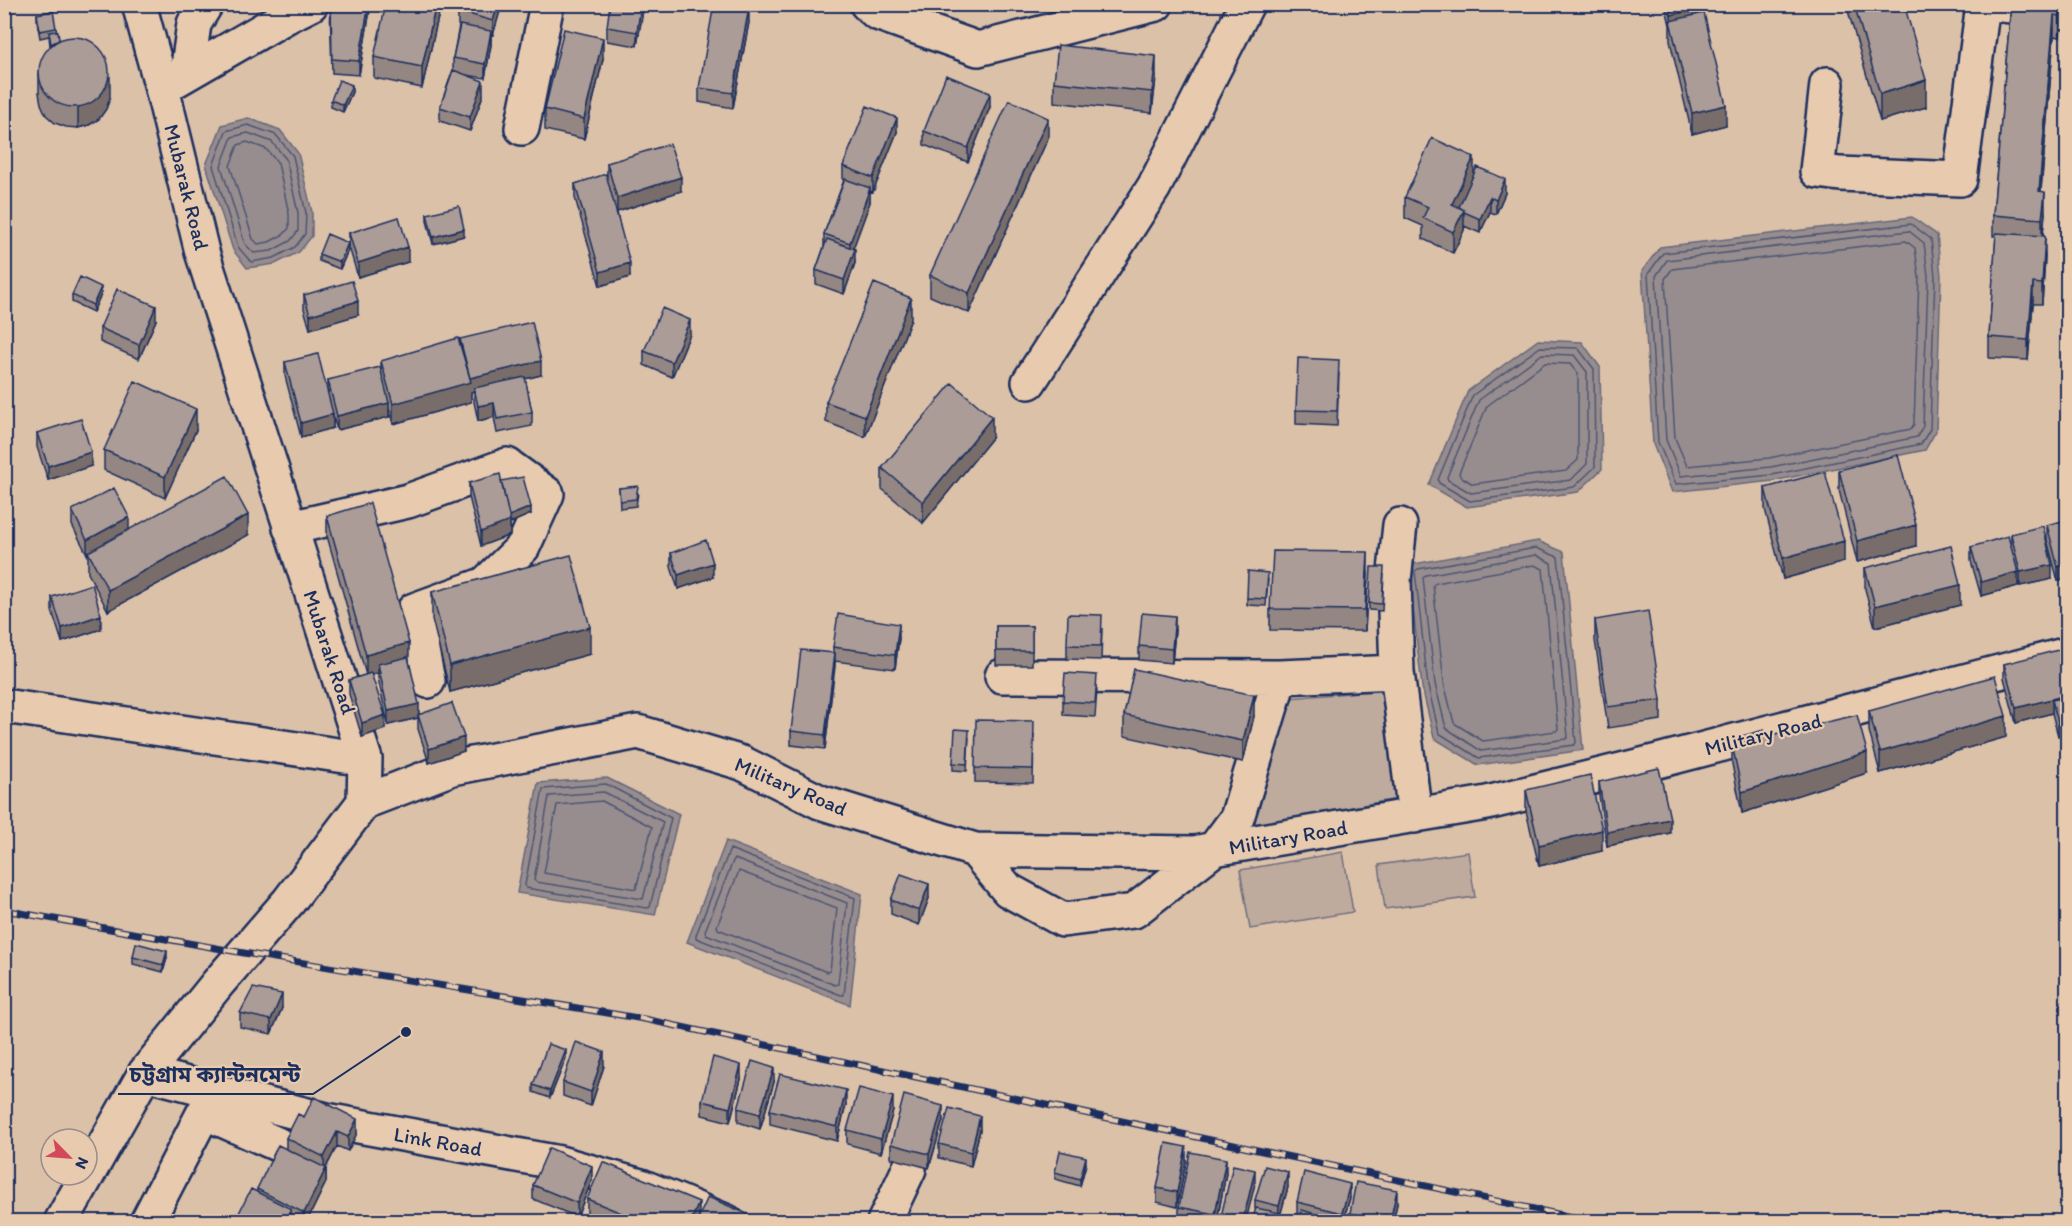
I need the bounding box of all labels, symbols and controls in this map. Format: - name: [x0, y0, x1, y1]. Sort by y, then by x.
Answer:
- street label: Mubarak Road: [159, 121, 215, 253]
- street label: Mubarak Road: [298, 587, 362, 718]
- street label: Military Road: [1702, 707, 1824, 761]
- street label: Military Road: [731, 751, 851, 821]
- street label: Military Road: [1227, 814, 1349, 860]
- callout: চট্টগ্রাম ক্যান্টনমেন্ট: [118, 1054, 313, 1094]
- text: চট্টগ্রাম ক্যান্টনমেন্ট: [129, 1061, 301, 1088]
- street label: Link Road: [392, 1121, 485, 1161]
- north arrow: [39, 1127, 99, 1187]
- text: N: [71, 1154, 93, 1172]

